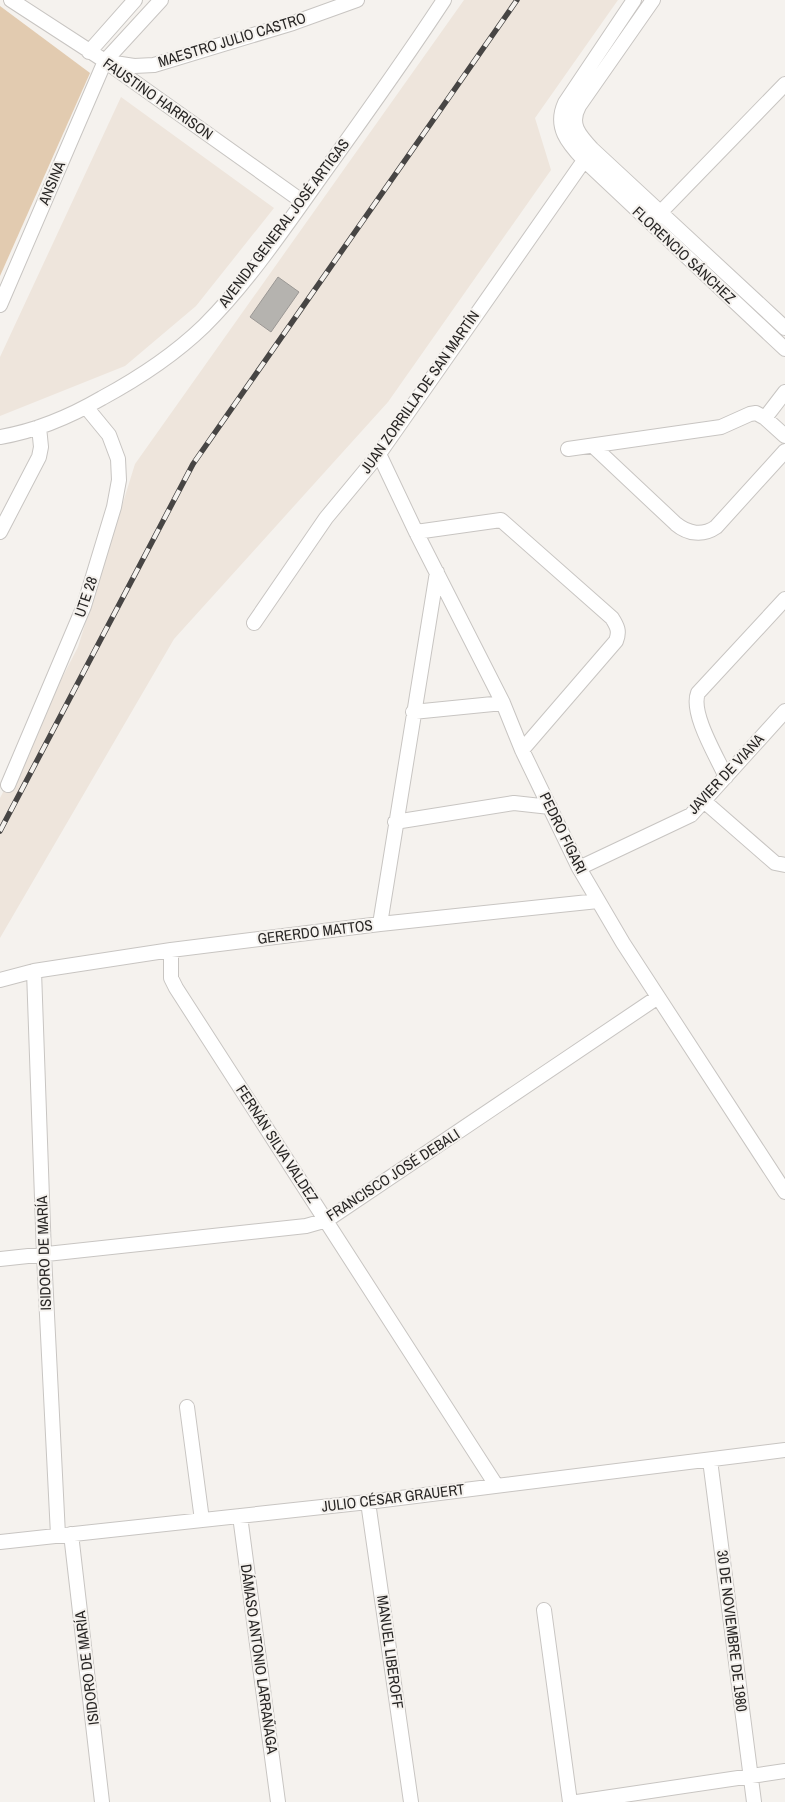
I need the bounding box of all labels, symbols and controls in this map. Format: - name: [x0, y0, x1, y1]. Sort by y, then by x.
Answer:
- street label: MAESTRO JULIO CASTRO: [155, 7, 308, 72]
- street label: FAUSTINO HARRISON: [99, 53, 217, 144]
- street label: AVENIDA GENERAL JOSÉ ARTIGAS: [213, 134, 354, 312]
- street label: ANSINA: [33, 157, 70, 209]
- street label: FLORENCIO SÁNCHEZ: [628, 201, 741, 308]
- street label: JUAN ZORRILLA DE SAN MARTÍN: [355, 306, 484, 477]
- street label: UTE 28: [69, 574, 102, 620]
- street label: JAVIER DE VIANA: [683, 728, 769, 818]
- street label: PEDRO FIGARI: [535, 789, 592, 877]
- street label: GERERDO MATTOS: [256, 914, 374, 949]
- street label: FERNÁN SILVA VALDEZ: [231, 1081, 324, 1207]
- street label: FRANCISCO JOSÉ DEBALI: [322, 1124, 464, 1226]
- street label: ISIDORO DE MARÍA: [31, 1194, 56, 1311]
- street label: JULIO CÉSAR GRAUERT: [320, 1478, 466, 1517]
- street label: 30 DE NOVIEMBRE DE 1980: [712, 1549, 753, 1713]
- street label: DÁMASO ANTONIO LARRAÑAGA: [236, 1563, 283, 1756]
- street label: MANUEL LIBEROFF: [372, 1594, 409, 1710]
- street label: ISIDORO DE MARÍA: [69, 1609, 104, 1726]

